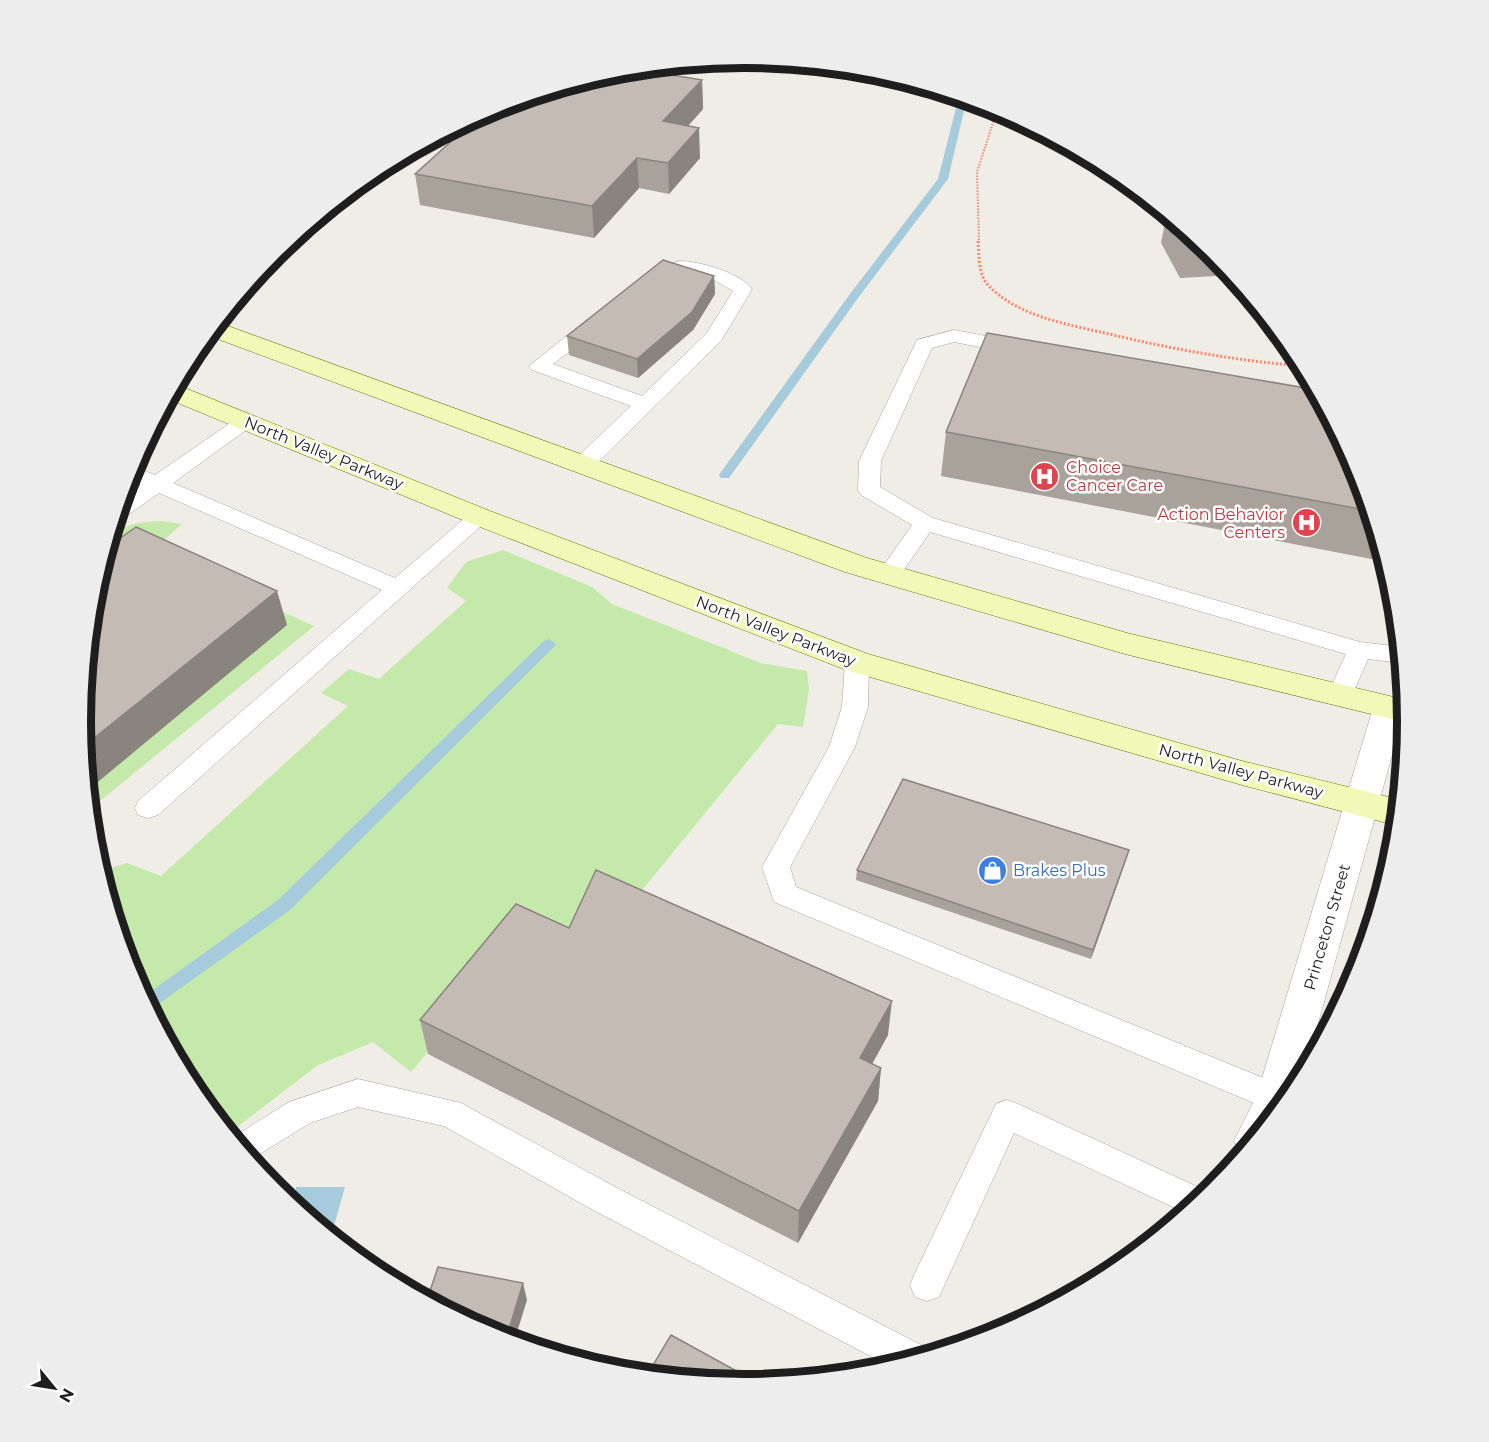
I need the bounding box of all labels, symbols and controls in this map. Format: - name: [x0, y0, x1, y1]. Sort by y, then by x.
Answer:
- street label: North Valley Parkway: [242, 412, 406, 494]
- place label: Choice Cancer Care: [1066, 458, 1163, 495]
- hospital icon: Choice Cancer Care: [1029, 460, 1061, 492]
- place label: Action Behavior Centers: [1157, 505, 1285, 542]
- hospital icon: Action Behavior Centers: [1290, 507, 1322, 539]
- street label: North Valley Parkway: [693, 592, 859, 670]
- street label: North Valley Parkway: [1157, 740, 1326, 802]
- shop icon: Brakes Plus: [976, 854, 1008, 886]
- place label: Brakes Plus: [1013, 861, 1106, 880]
- street label: Princeton Street: [1300, 861, 1354, 992]
- north arrow: [24, 1358, 84, 1418]
- text: N: [55, 1385, 78, 1406]

